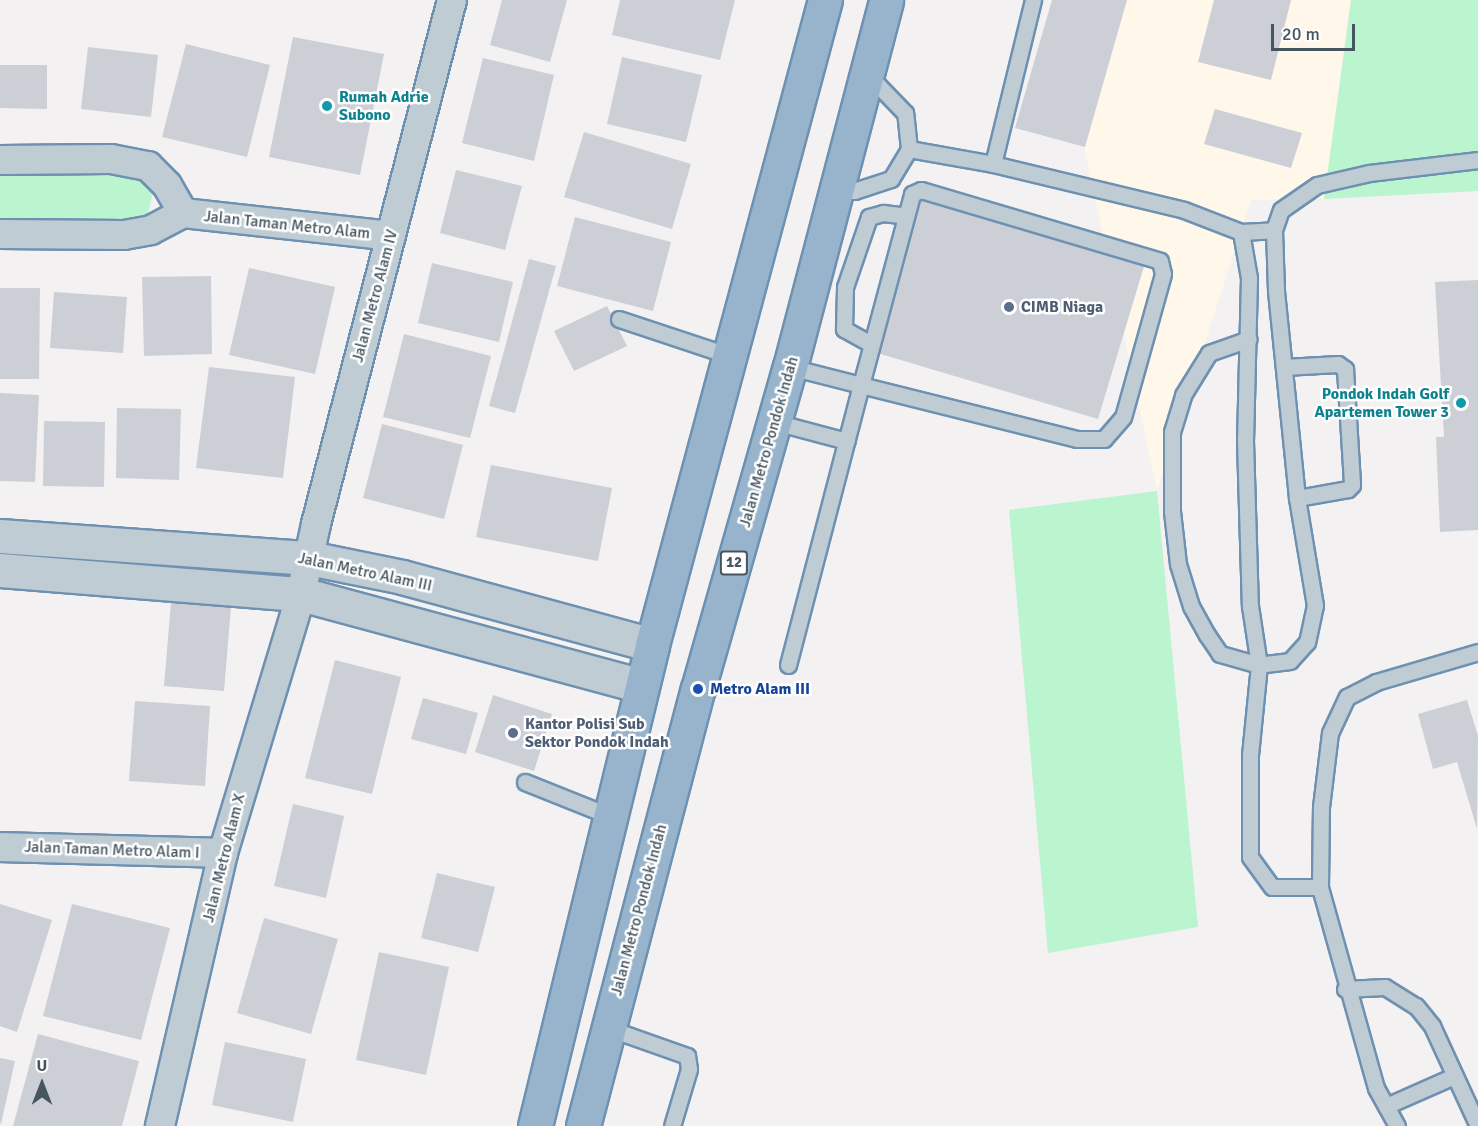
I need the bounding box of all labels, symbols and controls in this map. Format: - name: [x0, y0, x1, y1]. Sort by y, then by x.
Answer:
- scale bar: [1274, 12, 1358, 50]
- text: 20 m: [1282, 23, 1320, 45]
- place label: Rumah Adrie Subono: [339, 87, 429, 125]
- marker: Rumah Adrie Subono: [320, 99, 334, 113]
- street label: Jalan Taman Metro Alam: [203, 207, 371, 243]
- street label: Jalan Metro Alam IV: [348, 228, 402, 364]
- place label: CIMB Niaga: [1021, 297, 1103, 317]
- marker: CIMB Niaga: [1002, 300, 1016, 314]
- street label: Jalan Metro Pondok Indah: [735, 354, 803, 530]
- place label: Pondok Indah Golf Apartemen Tower 3: [1315, 384, 1449, 422]
- marker: Pondok Indah Golf Apartemen Tower 3: [1454, 396, 1468, 410]
- street label: Jalan Metro Alam III: [296, 548, 434, 596]
- road number: 12: [719, 551, 749, 575]
- place label: Metro Alam III: [710, 679, 810, 699]
- marker: Metro Alam III: [691, 682, 705, 696]
- place label: Kantor Polisi Sub Sektor Pondok Indah: [525, 714, 669, 752]
- marker: Kantor Polisi Sub Sektor Pondok Indah: [506, 726, 520, 740]
- street label: Jalan Metro Alam X: [199, 792, 249, 924]
- street label: Jalan Metro Pondok Indah: [607, 822, 671, 998]
- street label: Jalan Taman Metro Alam I: [24, 837, 200, 863]
- north arrow: [12, 1054, 72, 1114]
- text: U: [37, 1056, 47, 1076]

